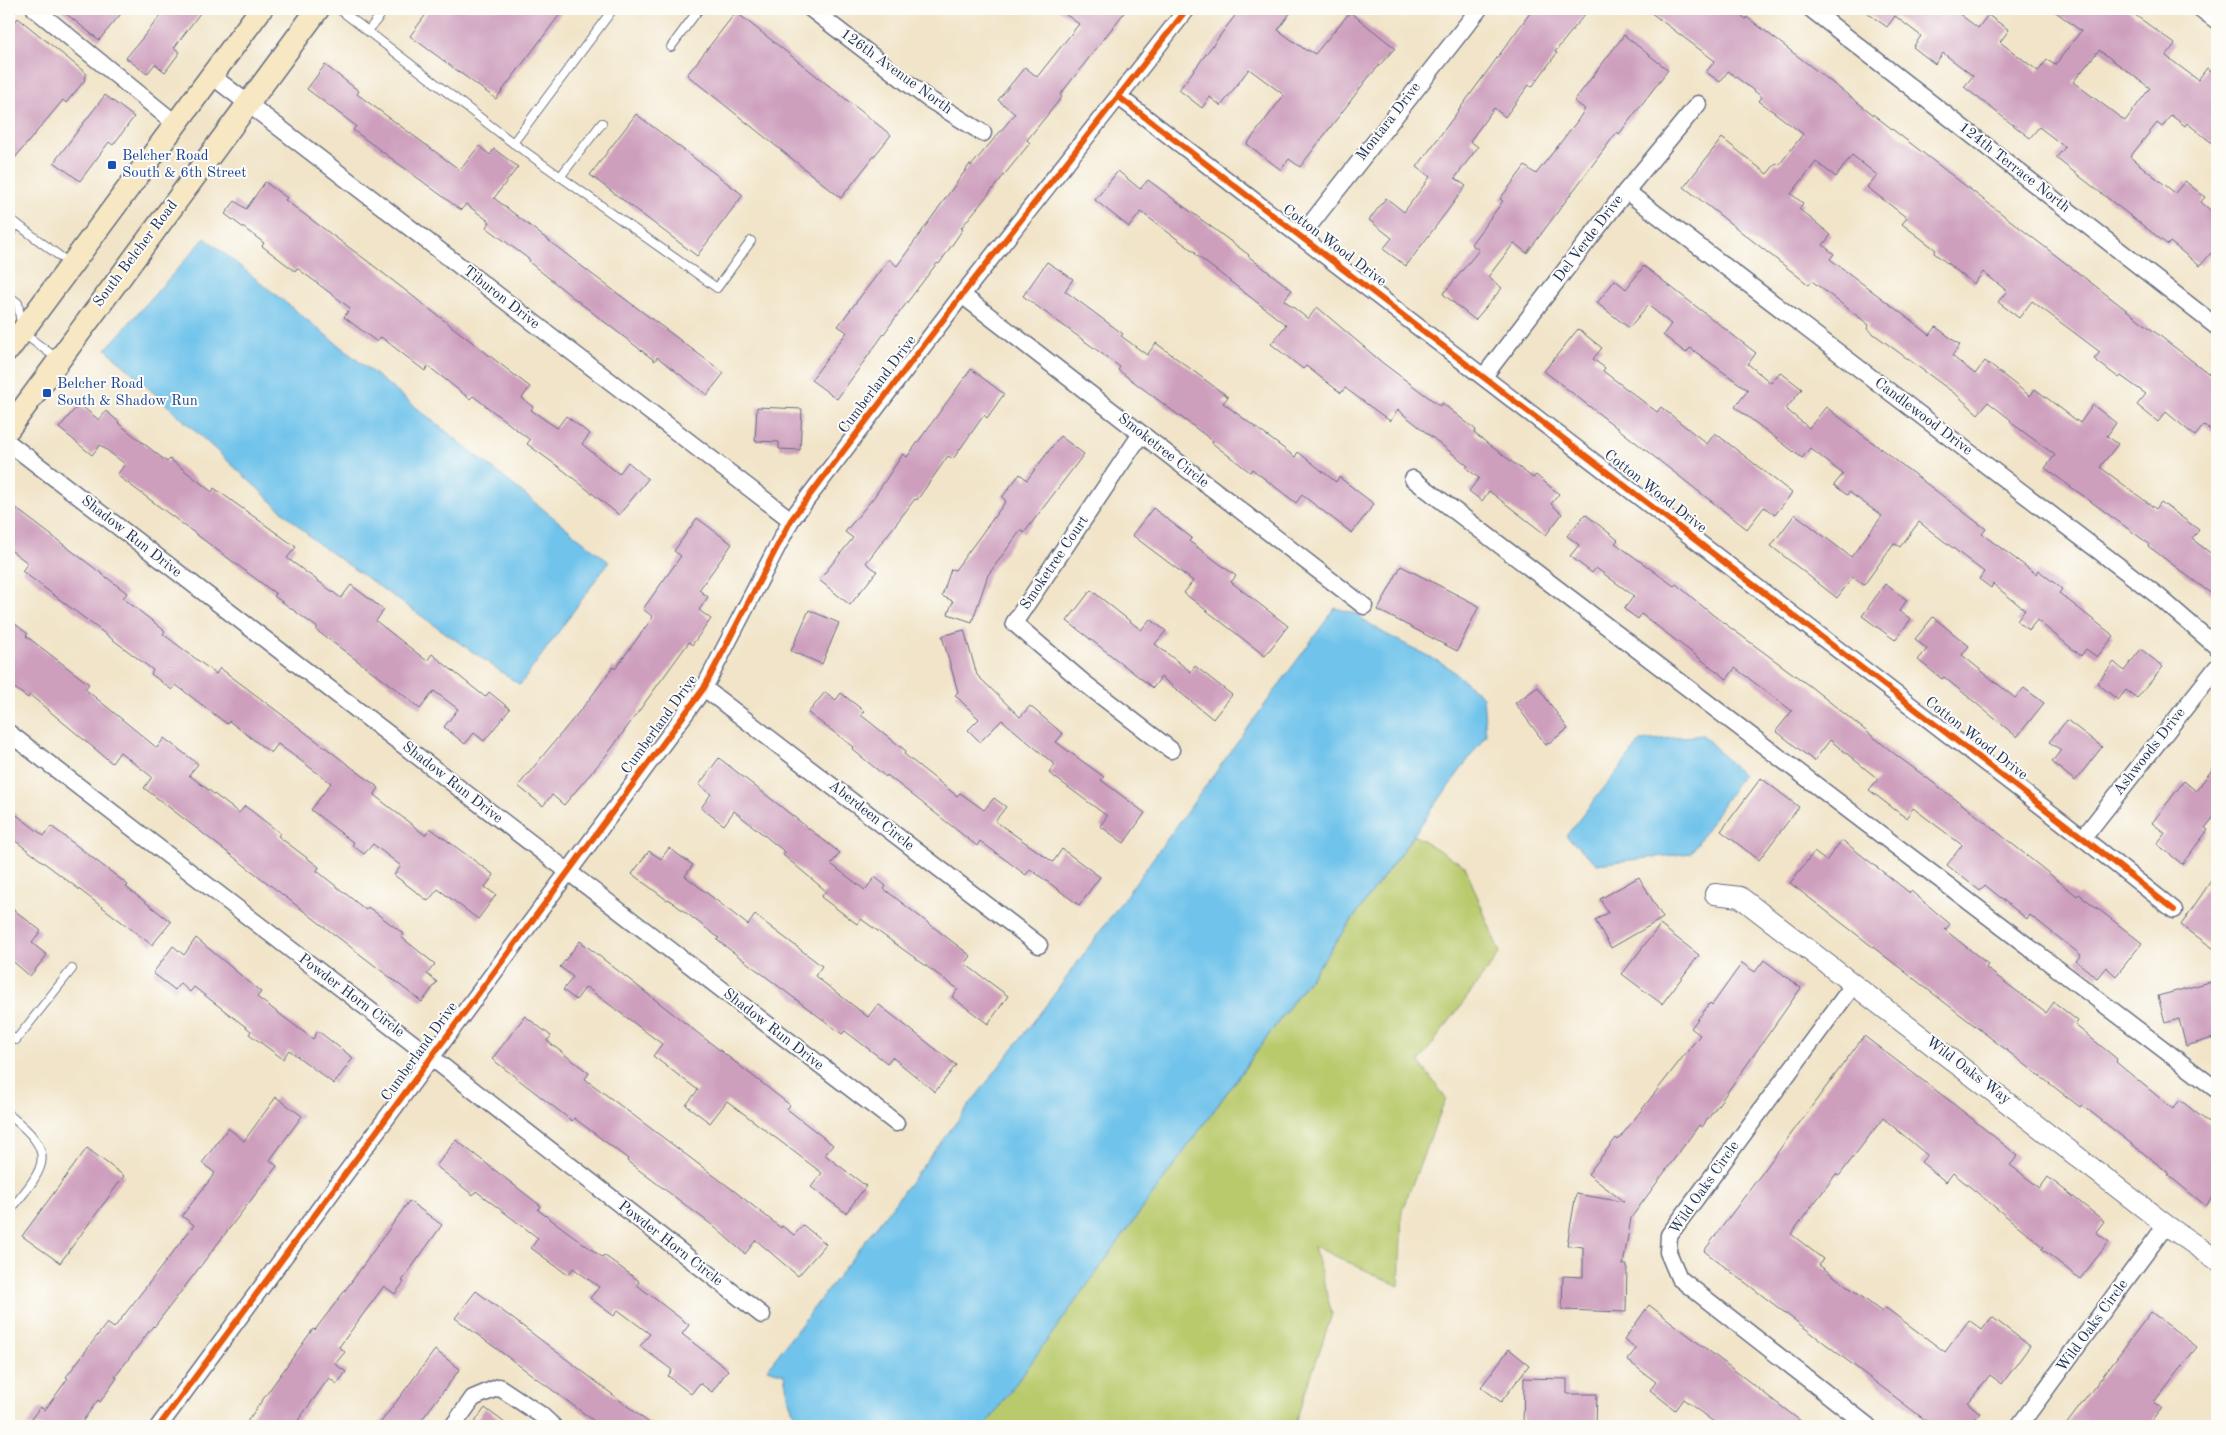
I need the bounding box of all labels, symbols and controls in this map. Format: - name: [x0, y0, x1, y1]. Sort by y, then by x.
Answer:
- street label: 126th Avenue North: [837, 27, 955, 117]
- street label: Montara Drive: [1354, 80, 1424, 164]
- street label: 124th Terrace North: [1956, 120, 2072, 216]
- place label: Belcher Road South & 6th Street: [122, 149, 246, 181]
- marker: Belcher Road South & 6th Street: [106, 159, 118, 171]
- street label: Del Verde Drive: [1551, 192, 1627, 285]
- street label: South Belcher Road: [91, 198, 181, 310]
- street label: Cotton Wood Drive: [1279, 202, 1389, 290]
- street label: Tiburon Drive: [460, 264, 542, 332]
- street label: Cumberland Drive: [836, 333, 920, 437]
- street label: Candlewood Drive: [1871, 375, 1975, 459]
- place label: Belcher Road South & Shadow Run: [57, 377, 198, 409]
- marker: Belcher Road South & Shadow Run: [41, 387, 53, 399]
- street label: Smoketree Circle: [1115, 411, 1211, 491]
- street label: Cotton Wood Drive: [1601, 448, 1709, 537]
- street label: Shadow Run Drive: [78, 493, 184, 581]
- street label: Smoketree Court: [1018, 513, 1092, 613]
- street label: Cumberland Drive: [619, 673, 701, 777]
- street label: Cotton Wood Drive: [1922, 695, 2030, 784]
- street label: Ashwoods Drive: [2111, 705, 2189, 799]
- street label: Shadow Run Drive: [399, 739, 505, 827]
- street label: Aberdeen Circle: [825, 778, 917, 854]
- street label: Powder Horn Circle: [295, 951, 407, 1041]
- street label: Shadow Run Drive: [720, 986, 826, 1074]
- street label: Cumberland Drive: [379, 1000, 461, 1104]
- street label: Wild Oaks Way: [1923, 1034, 2013, 1108]
- street label: Wild Oaks Circle: [1667, 1139, 1743, 1237]
- street label: Powder Horn Circle: [615, 1199, 725, 1289]
- street label: Wild Oaks Circle: [2055, 1277, 2131, 1375]

